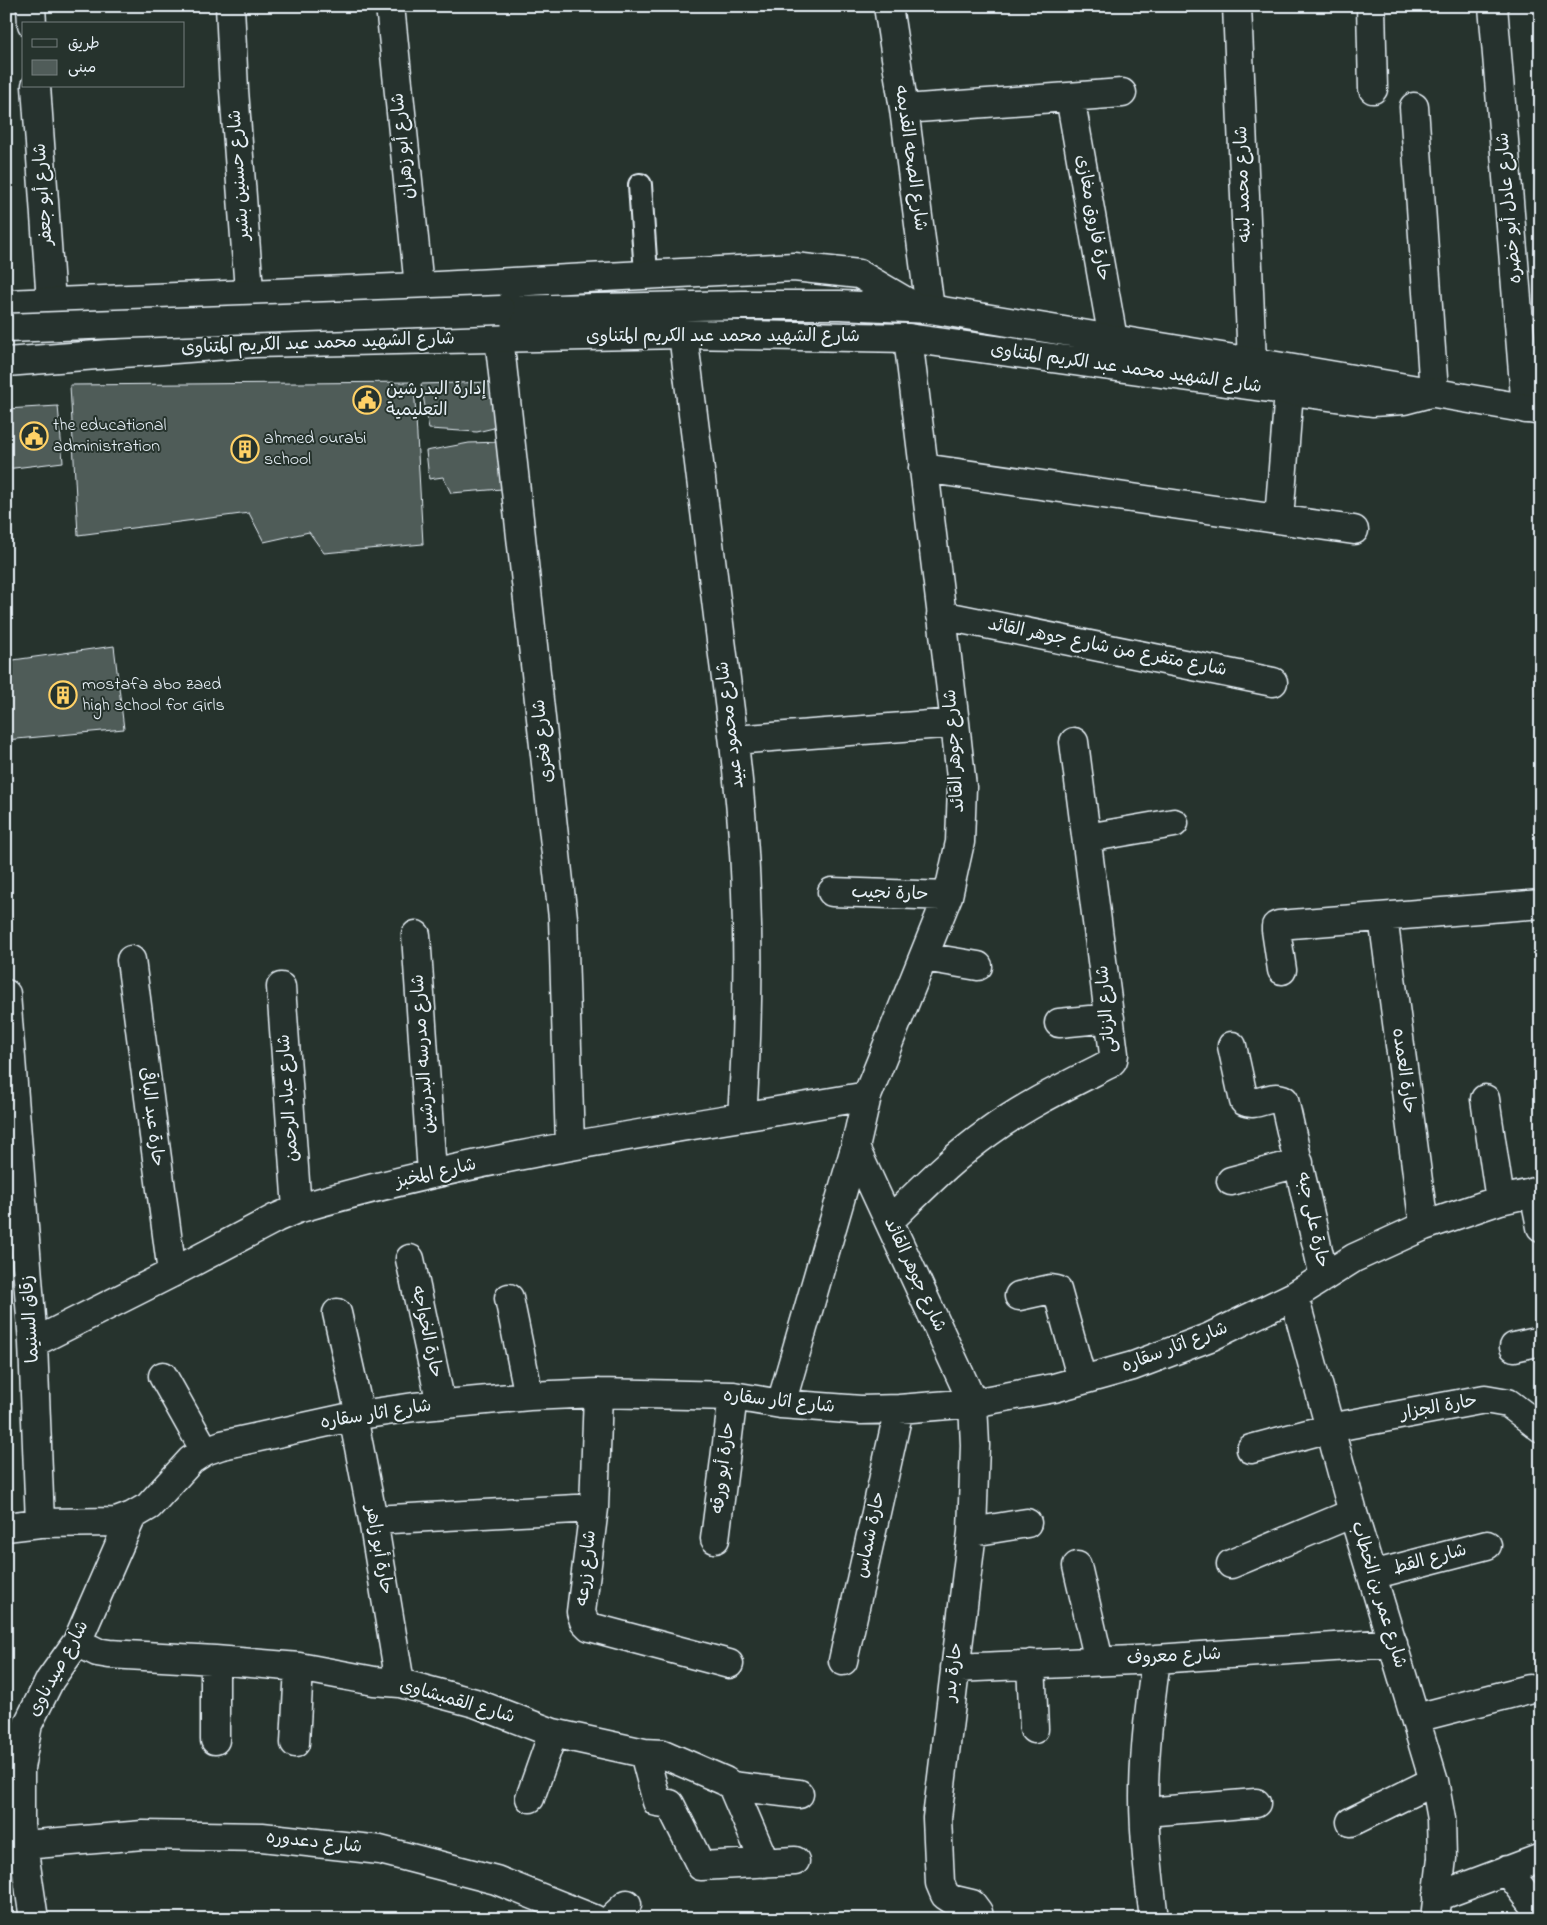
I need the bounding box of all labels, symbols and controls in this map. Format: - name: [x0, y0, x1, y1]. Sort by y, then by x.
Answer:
- legend: [22, 22, 185, 88]
- text: طريق: [68, 33, 100, 55]
- text: مبنى: [68, 57, 96, 79]
- street label: شارع الصحه القديمه: [887, 83, 933, 233]
- street label: شارع أبو زهران: [385, 92, 423, 200]
- street label: شارع حسنين بشير: [222, 109, 258, 243]
- street label: شارع محمد لبنه: [1229, 125, 1259, 243]
- street label: شارع عادل أبو خضره: [1490, 131, 1530, 285]
- street label: شارع أبو جعفر: [27, 142, 61, 248]
- street label: حارة فاروق مغازى: [1068, 153, 1116, 283]
- street label: شارع الشهيد محمد عبد الكريم المتناوى: [586, 324, 860, 350]
- street label: شارع الشهيد محمد عبد الكريم المتناوى: [181, 326, 455, 362]
- street label: شارع الشهيد محمد عبد الكريم المتناوى: [989, 337, 1263, 401]
- place label: إدارة البدرشين التعليمية: [386, 377, 486, 424]
- public building icon: إدارة البدرشين التعليمية: [352, 385, 382, 415]
- place label: the educational administration: [53, 413, 167, 460]
- public building icon: the educational administration: [19, 421, 49, 451]
- place label: ahmed ourabi school: [264, 426, 367, 473]
- building icon: ahmed ourabi school: [230, 434, 260, 464]
- street label: شارع متفرع من شارع جوهر القائد: [985, 612, 1229, 684]
- street label: شارع محمود عبيد: [710, 660, 752, 790]
- place label: mostafa abo zaed high school for Girls: [82, 672, 225, 720]
- building icon: mostafa abo zaed high school for Girls: [48, 680, 78, 710]
- street label: شارع جوهر القائد: [938, 688, 972, 814]
- street label: شارع فخرى: [527, 698, 561, 784]
- street label: حارة نجيب: [851, 880, 929, 908]
- street label: شارع الزناتى: [1090, 964, 1124, 1054]
- street label: شارع مدرسه البدرشين: [405, 973, 443, 1135]
- street label: حارة العمده: [1384, 1026, 1422, 1116]
- street label: شارع عباد الرحمن: [272, 1033, 306, 1163]
- street label: حارة عبد الباقى: [132, 1066, 171, 1168]
- street label: شارع المخبز: [391, 1152, 479, 1196]
- street label: حارة على جبه: [1289, 1170, 1335, 1270]
- street label: شارع جوهر القائد: [876, 1213, 952, 1337]
- street label: زقاق السنيما: [15, 1274, 47, 1364]
- street label: حارة الخواجه: [404, 1283, 448, 1381]
- street label: شارع اثار سقاره: [1118, 1316, 1232, 1380]
- street label: شارع اثار سقاره: [722, 1383, 836, 1421]
- street label: حارة الجزار: [1397, 1388, 1480, 1428]
- street label: شارع اثار سقاره: [319, 1393, 433, 1437]
- street label: حارة أبو ورقه: [706, 1421, 742, 1515]
- street label: حارة شماس: [849, 1489, 893, 1581]
- street label: حارة أبو زاهر: [357, 1501, 399, 1597]
- street label: شارع عمر بن الخطاب: [1343, 1518, 1413, 1672]
- street label: شارع زرعه: [570, 1529, 604, 1607]
- street label: شارع القط: [1390, 1538, 1470, 1582]
- street label: شارع صيدناوى: [22, 1616, 96, 1722]
- street label: حارة بدر: [937, 1641, 970, 1705]
- street label: شارع معروف: [1126, 1642, 1222, 1672]
- street label: شارع القمبشاوى: [396, 1673, 518, 1731]
- street label: شارع دعدوره: [265, 1825, 363, 1861]

